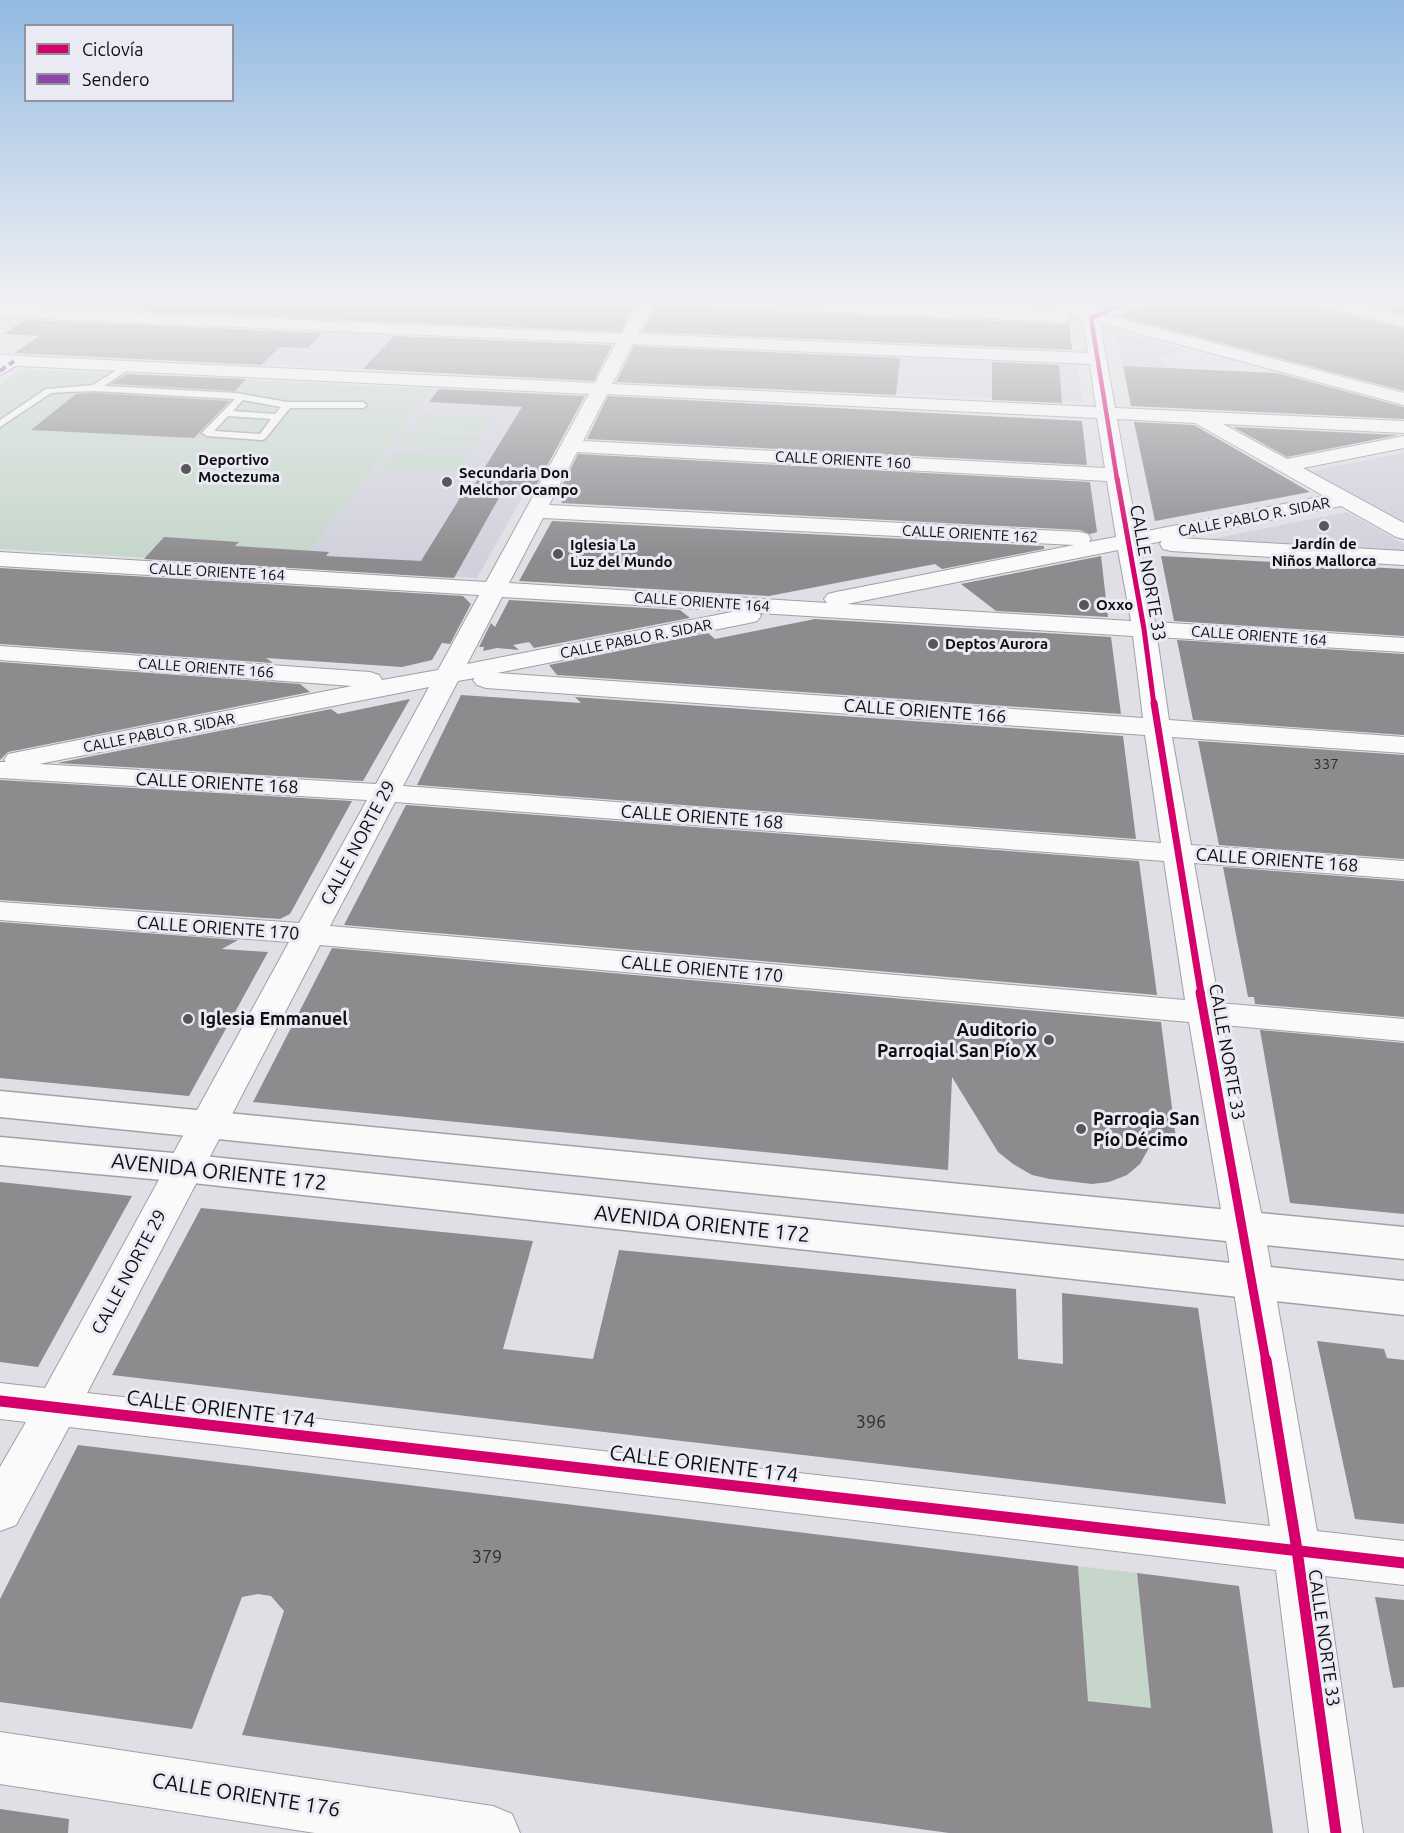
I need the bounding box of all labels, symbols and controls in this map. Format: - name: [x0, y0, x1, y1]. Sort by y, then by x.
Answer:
- legend: [24, 24, 234, 102]
- text: Ciclovía: [82, 39, 143, 59]
- text: Sendero: [82, 69, 149, 89]
- street label: CALLE ORIENTE 160: [775, 447, 911, 473]
- place label: Deportivo Moctezuma: [198, 451, 280, 486]
- marker: Deportivo Moctezuma: [179, 462, 193, 476]
- place label: Secundaria Don Melchor Ocampo: [459, 464, 578, 499]
- marker: Secundaria Don Melchor Ocampo: [440, 475, 454, 489]
- street label: CALLE PABLO R. SIDAR: [1177, 493, 1331, 541]
- street label: CALLE NORTE 33: [1125, 503, 1171, 643]
- marker: Jardín de Niños Mallorca: [1317, 519, 1331, 533]
- street label: CALLE ORIENTE 162: [902, 521, 1038, 547]
- place label: Jardín de Niños Mallorca: [1272, 535, 1376, 570]
- place label: Iglesia La Luz del Mundo: [570, 536, 673, 571]
- marker: Iglesia La Luz del Mundo: [551, 547, 565, 561]
- street label: CALLE ORIENTE 164: [149, 559, 285, 585]
- street label: CALLE ORIENTE 164: [634, 588, 770, 616]
- place label: Oxxo: [1096, 596, 1133, 614]
- marker: Oxxo: [1077, 598, 1091, 612]
- street label: CALLE PABLO R. SIDAR: [559, 615, 713, 663]
- street label: CALLE ORIENTE 164: [1191, 622, 1327, 650]
- place label: Deptos Aurora: [945, 635, 1048, 653]
- marker: Deptos Aurora: [926, 637, 940, 651]
- street label: CALLE ORIENTE 166: [138, 654, 274, 682]
- street label: CALLE ORIENTE 166: [843, 695, 1007, 727]
- street label: CALLE PABLO R. SIDAR: [82, 709, 236, 757]
- house number: 337: [1313, 755, 1339, 773]
- street label: CALLE ORIENTE 168: [135, 768, 299, 798]
- street label: CALLE NORTE 29: [316, 777, 400, 909]
- street label: CALLE ORIENTE 168: [620, 801, 784, 833]
- street label: CALLE ORIENTE 168: [1195, 844, 1359, 876]
- street label: CALLE ORIENTE 170: [136, 912, 300, 944]
- street label: CALLE ORIENTE 170: [620, 951, 784, 987]
- street label: CALLE NORTE 33: [1204, 982, 1250, 1122]
- place label: Iglesia Emmanuel: [200, 1008, 348, 1030]
- marker: Iglesia Emmanuel: [181, 1012, 195, 1026]
- place label: Auditorio Parroqial San Pío X: [877, 1019, 1037, 1062]
- marker: Auditorio Parroqial San Pío X: [1042, 1033, 1056, 1047]
- place label: Parroqia San Pío Décimo: [1093, 1108, 1200, 1150]
- marker: Parroqia San Pío Décimo: [1074, 1122, 1088, 1136]
- street label: AVENIDA ORIENTE 172: [110, 1148, 328, 1196]
- street label: AVENIDA ORIENTE 172: [593, 1200, 811, 1248]
- street label: CALLE NORTE 29: [87, 1206, 171, 1338]
- street label: CALLE ORIENTE 174: [125, 1385, 317, 1433]
- house number: 396: [856, 1411, 886, 1433]
- street label: CALLE ORIENTE 174: [608, 1440, 800, 1488]
- house number: 379: [472, 1546, 502, 1568]
- street label: CALLE NORTE 33: [1304, 1568, 1344, 1708]
- street label: CALLE ORIENTE 176: [150, 1768, 342, 1822]

